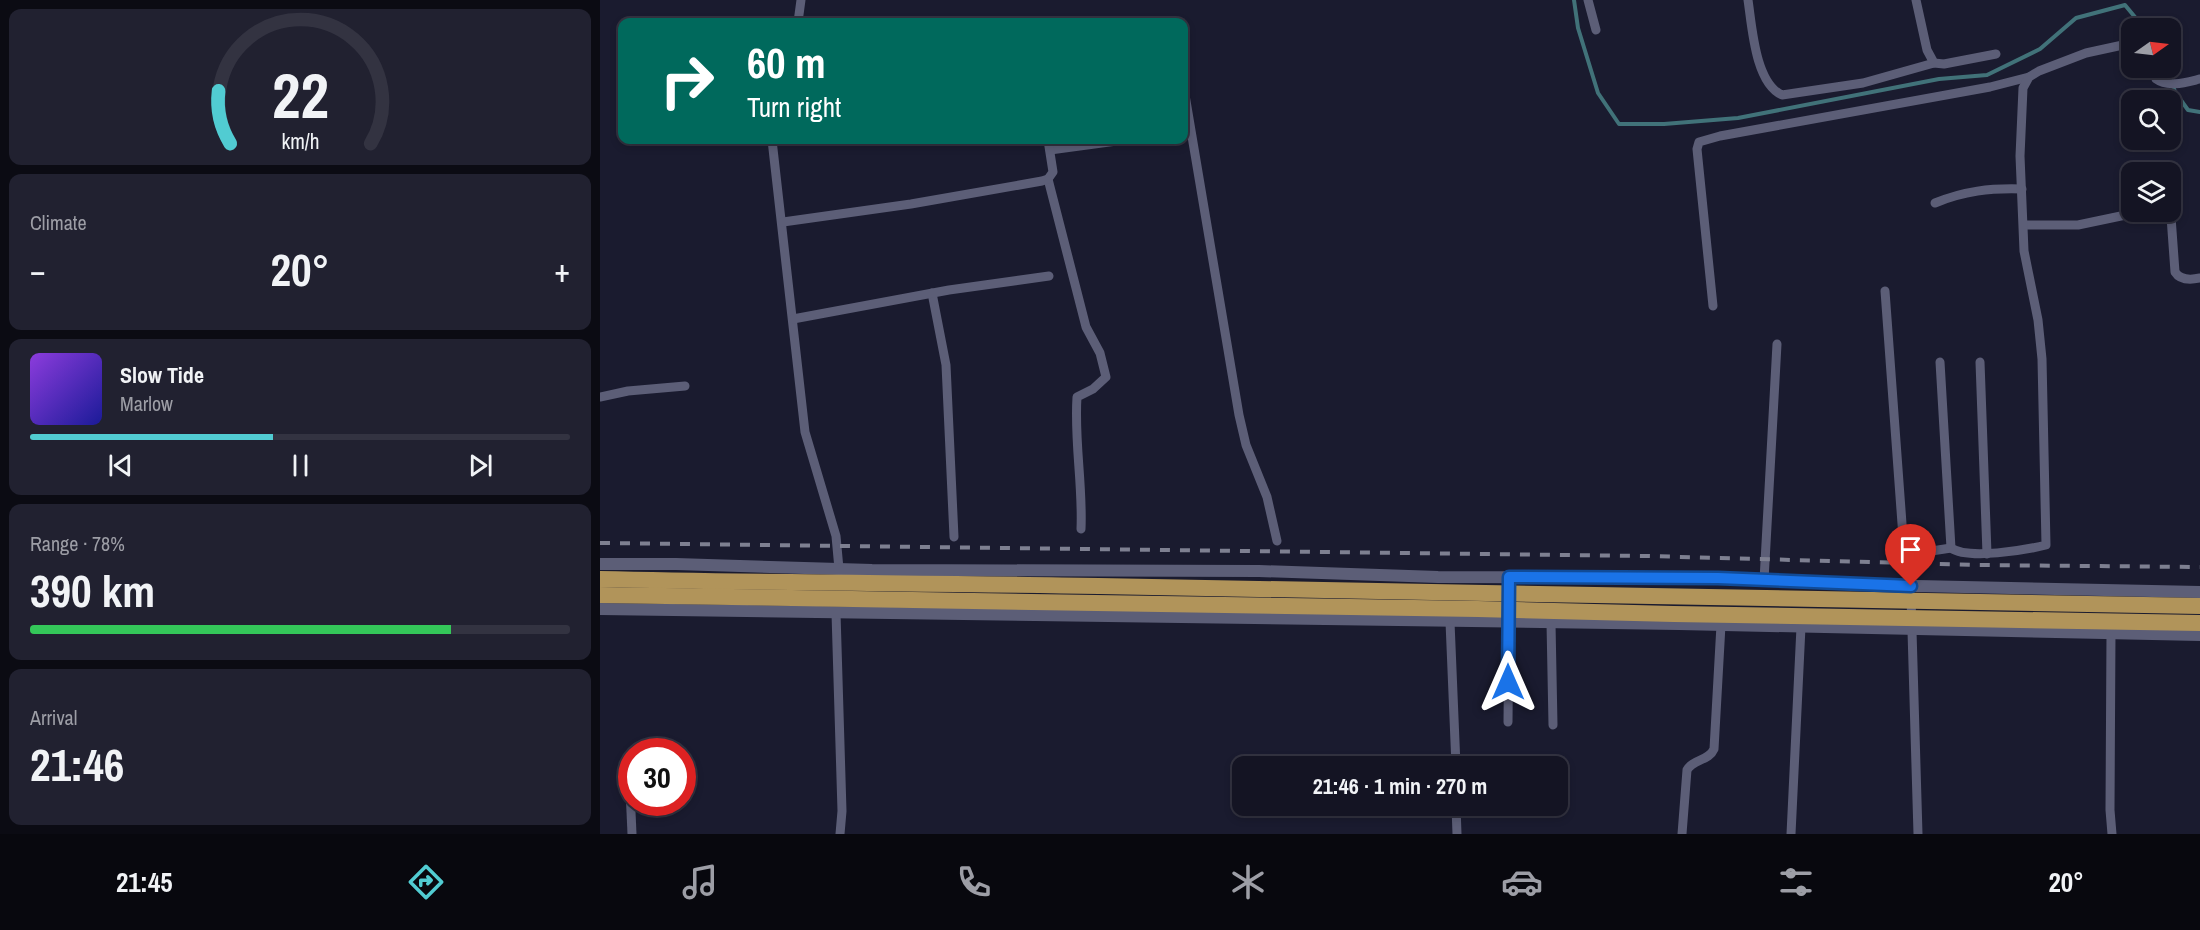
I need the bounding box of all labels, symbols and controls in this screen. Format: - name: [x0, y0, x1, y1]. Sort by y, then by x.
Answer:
- north arrow: [2121, 18, 2181, 78]
- map controls: [2121, 18, 2181, 222]
- text: 60 m: [747, 35, 826, 91]
- icon: right: [648, 42, 726, 120]
- text: 22: [272, 53, 328, 137]
- text: Turn right: [747, 89, 841, 125]
- button: search: [2121, 90, 2181, 150]
- text: km/h: [281, 127, 319, 156]
- button: layers: [2121, 162, 2181, 222]
- text: Climate: [30, 209, 87, 236]
- text: 20°: [270, 239, 330, 300]
- text: −: [30, 248, 46, 292]
- text: +: [554, 248, 570, 292]
- text: Slow Tide: [120, 360, 204, 390]
- text: Marlow: [120, 390, 173, 417]
- icon: previous: [104, 449, 137, 482]
- icon: pause: [284, 449, 317, 482]
- icon: next: [464, 449, 497, 482]
- pin: [1885, 524, 1936, 586]
- text: Range · 78%: [30, 530, 125, 557]
- icon: arrive: [1894, 533, 1927, 566]
- text: 390 km: [30, 560, 155, 621]
- position arrow: [1476, 650, 1540, 714]
- text: Arrival: [30, 704, 77, 731]
- text: 21:46: [30, 734, 124, 795]
- speed limit sign: 30: [618, 738, 696, 816]
- text: 21:46 · 1 min · 270 m: [1313, 771, 1487, 801]
- icon: directions: [405, 861, 447, 903]
- icon: music: [679, 861, 721, 903]
- icon: phone: [953, 861, 995, 903]
- icon: climate: [1227, 861, 1269, 903]
- icon: car: [1501, 861, 1543, 903]
- icon: filters: [1775, 861, 1817, 903]
- text: 21:45: [116, 864, 173, 900]
- text: 20°: [2049, 864, 2084, 900]

